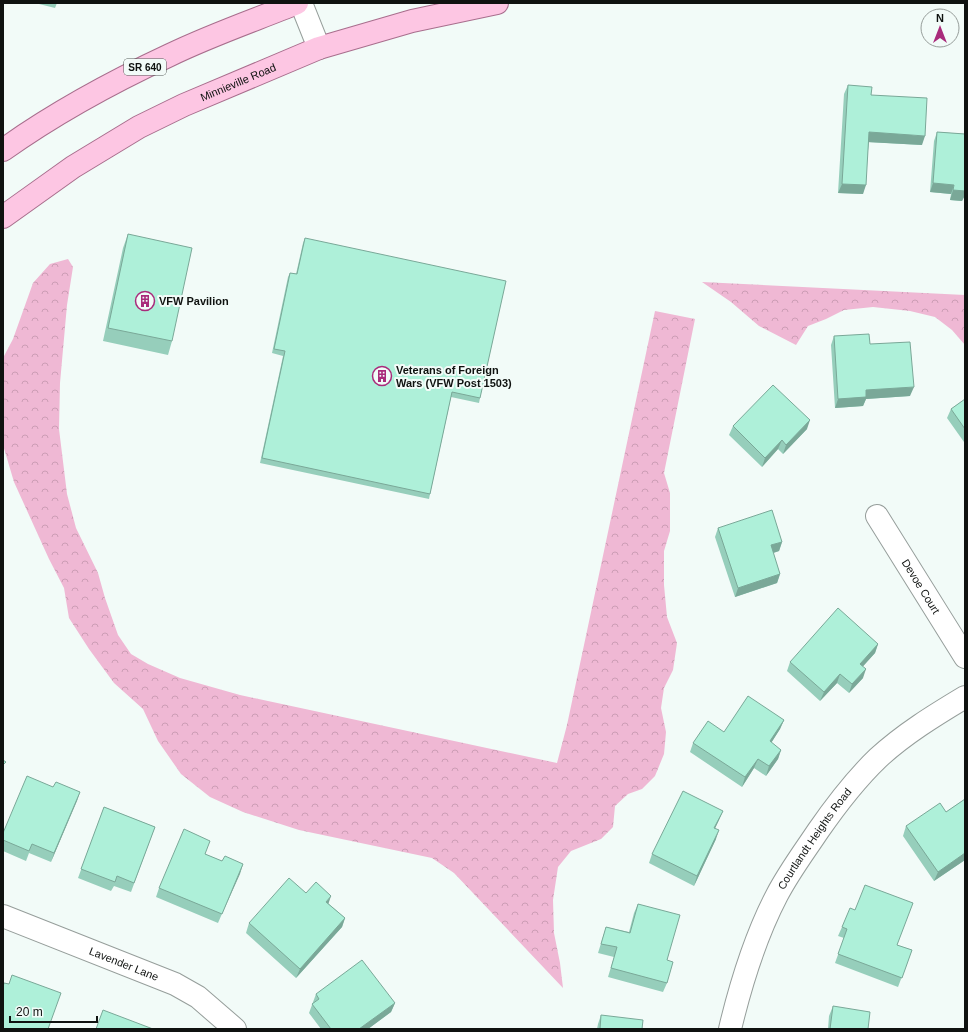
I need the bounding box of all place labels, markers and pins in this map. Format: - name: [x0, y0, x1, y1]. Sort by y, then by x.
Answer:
- building icon: VFW Pavilion: [134, 290, 156, 312]
- place label: VFW Pavilion: [159, 295, 229, 307]
- place label: Veterans of Foreign Wars (VFW Post 1503): [396, 364, 512, 389]
- building icon: Veterans of Foreign Wars (VFW Post 1503): [371, 365, 393, 387]

